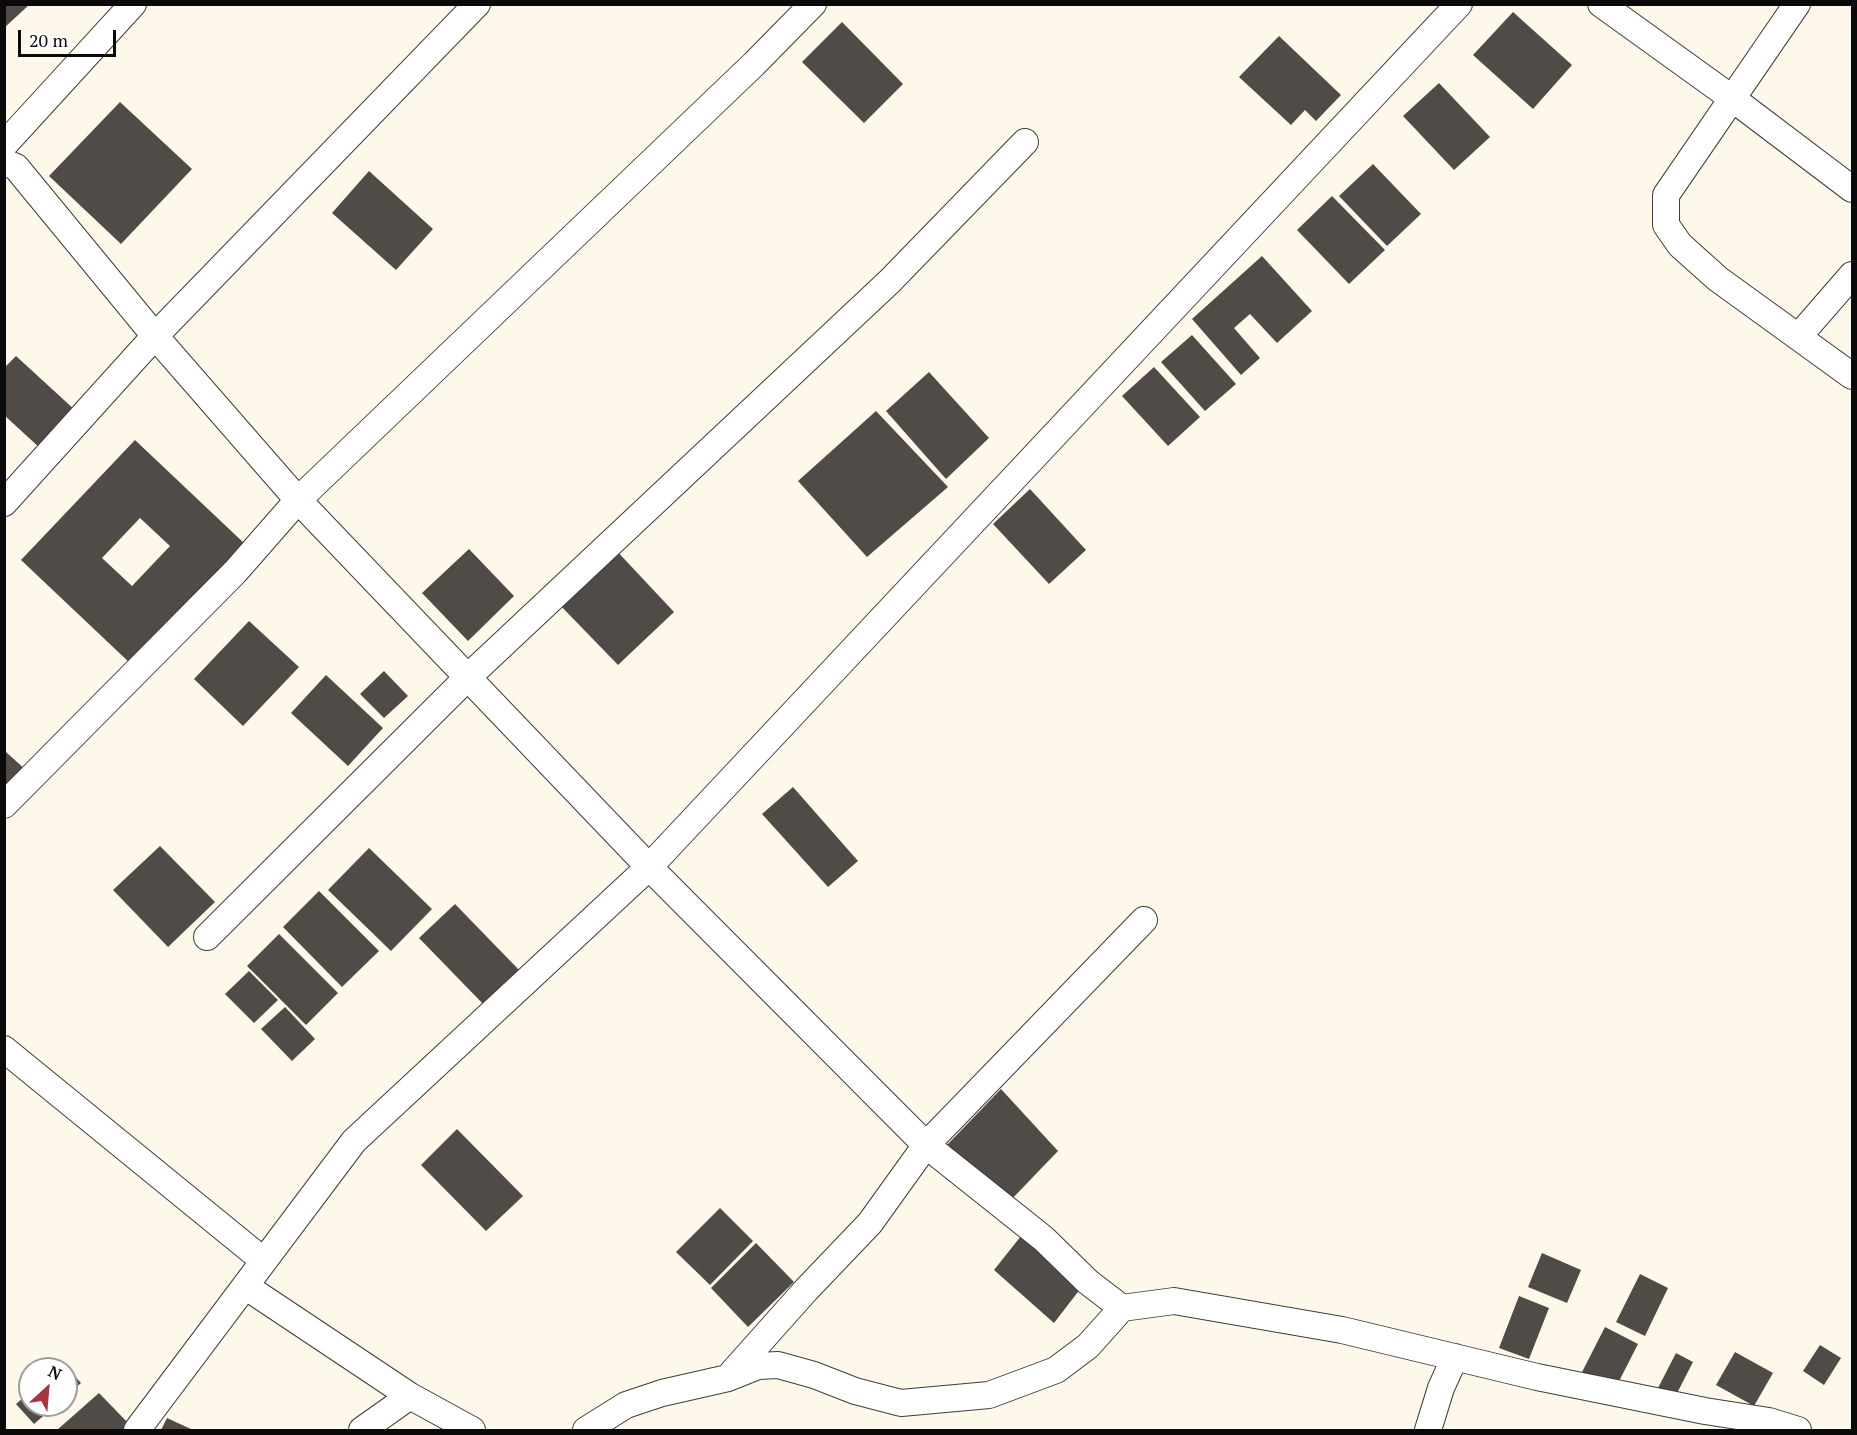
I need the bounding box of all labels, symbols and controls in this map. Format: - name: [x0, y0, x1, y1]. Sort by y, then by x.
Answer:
- scale bar: [21, 18, 118, 56]
- text: 20 m: [29, 28, 68, 52]
- north arrow: [18, 1357, 78, 1417]
- text: N: [45, 1360, 65, 1385]

